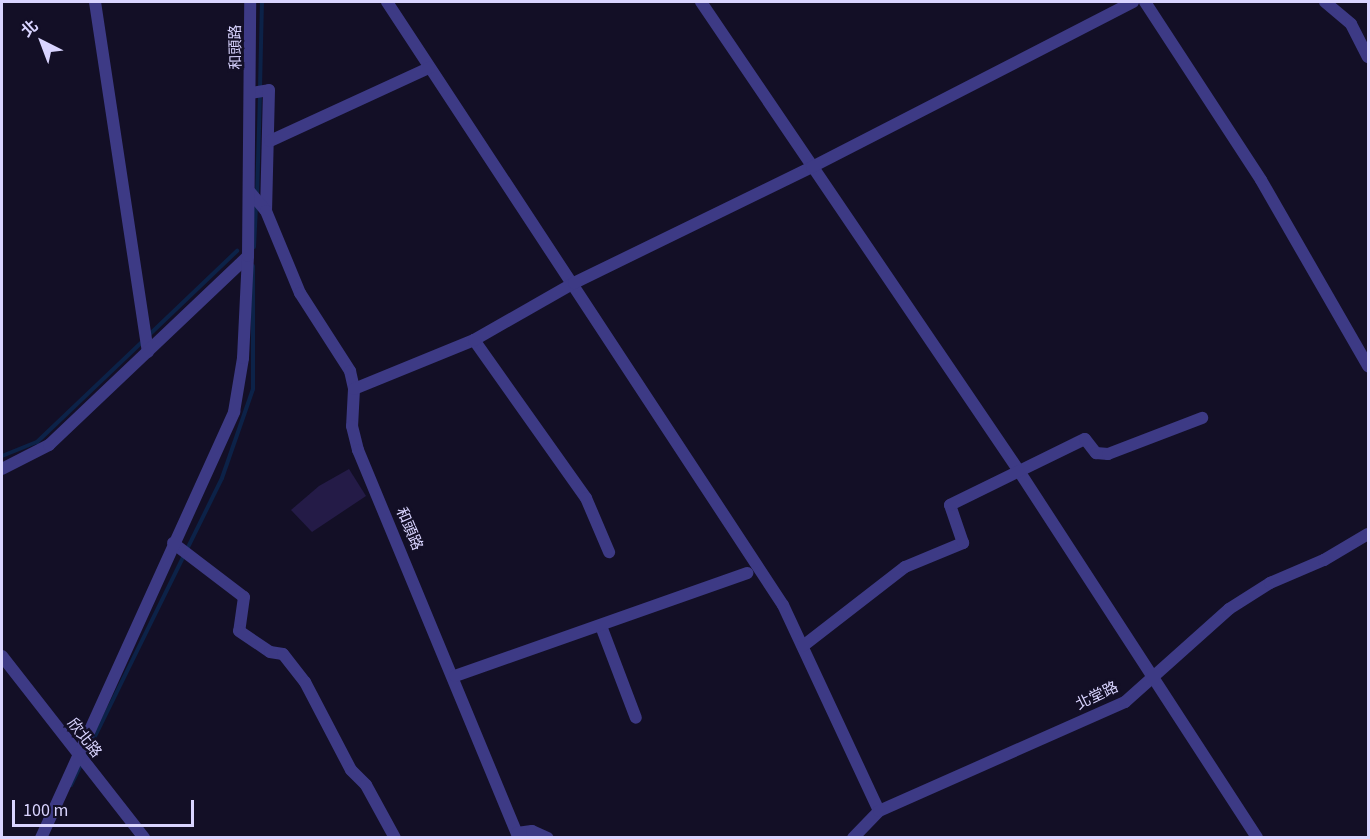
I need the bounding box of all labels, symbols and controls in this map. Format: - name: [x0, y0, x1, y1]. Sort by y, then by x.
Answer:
- north arrow: [12, 12, 72, 72]
- text: 北: [17, 15, 43, 42]
- street label: 和頭路: [227, 24, 245, 70]
- street label: 和頭路: [392, 505, 426, 553]
- street label: 北堂路: [1073, 678, 1121, 714]
- street label: 欣北路: [63, 715, 105, 761]
- scale bar: [15, 788, 196, 826]
- text: 100 m: [23, 798, 68, 823]

